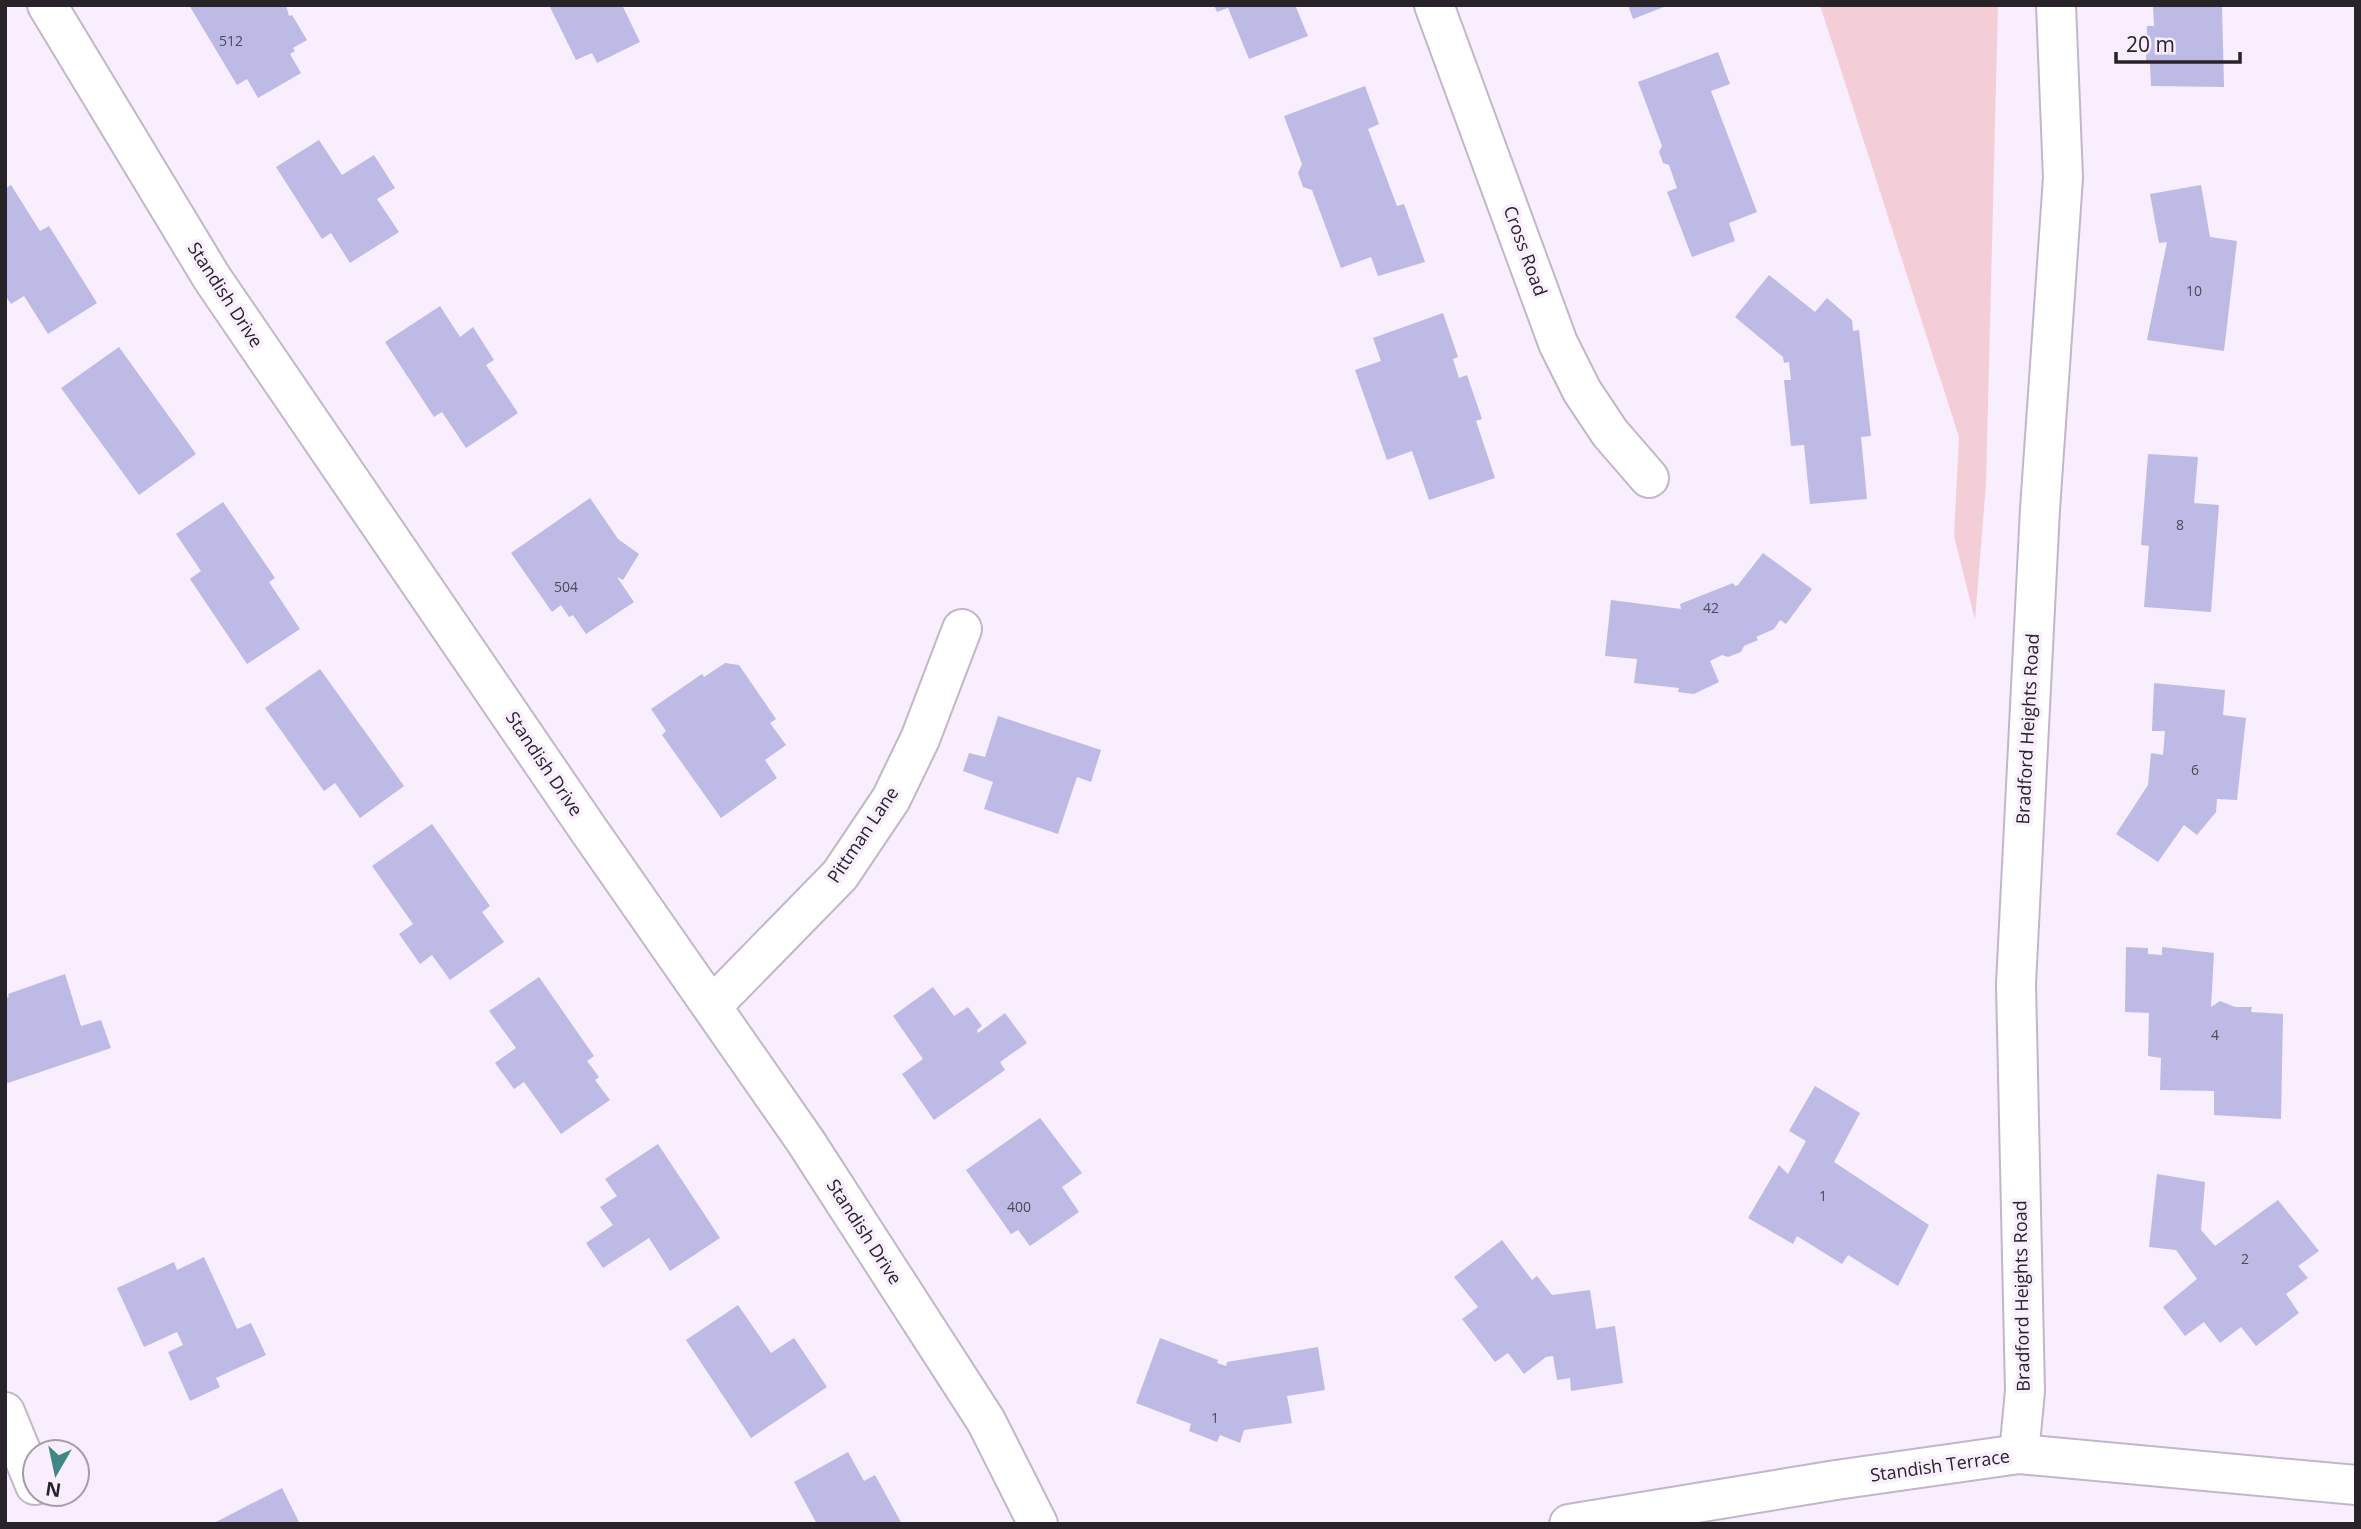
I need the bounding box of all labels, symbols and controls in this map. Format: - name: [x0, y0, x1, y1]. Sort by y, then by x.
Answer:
- scale bar: [2116, 21, 2240, 65]
- text: 20 m: [2126, 30, 2175, 58]
- house number: 512: [219, 31, 243, 50]
- street label: Cross Road: [1499, 202, 1553, 299]
- street label: Standish Drive: [183, 237, 269, 352]
- house number: 10: [2186, 281, 2202, 300]
- house number: 8: [2176, 515, 2184, 534]
- house number: 504: [554, 577, 578, 596]
- house number: 42: [1703, 598, 1719, 617]
- street label: Bradford Heights Road: [2010, 633, 2044, 825]
- street label: Standish Drive: [501, 706, 589, 820]
- house number: 6: [2191, 760, 2199, 779]
- street label: Pittman Lane: [821, 782, 903, 887]
- house number: 4: [2211, 1025, 2219, 1044]
- street label: Standish Drive: [822, 1174, 908, 1289]
- house number: 1: [1819, 1186, 1827, 1205]
- house number: 400: [1007, 1197, 1031, 1216]
- street label: Bradford Heights Road: [2007, 1200, 2035, 1392]
- house number: 2: [2241, 1249, 2249, 1268]
- house number: 1: [1211, 1408, 1219, 1427]
- north arrow: [21, 1438, 91, 1508]
- street label: Standish Terrace: [1869, 1443, 2011, 1487]
- text: N: [44, 1476, 63, 1504]

